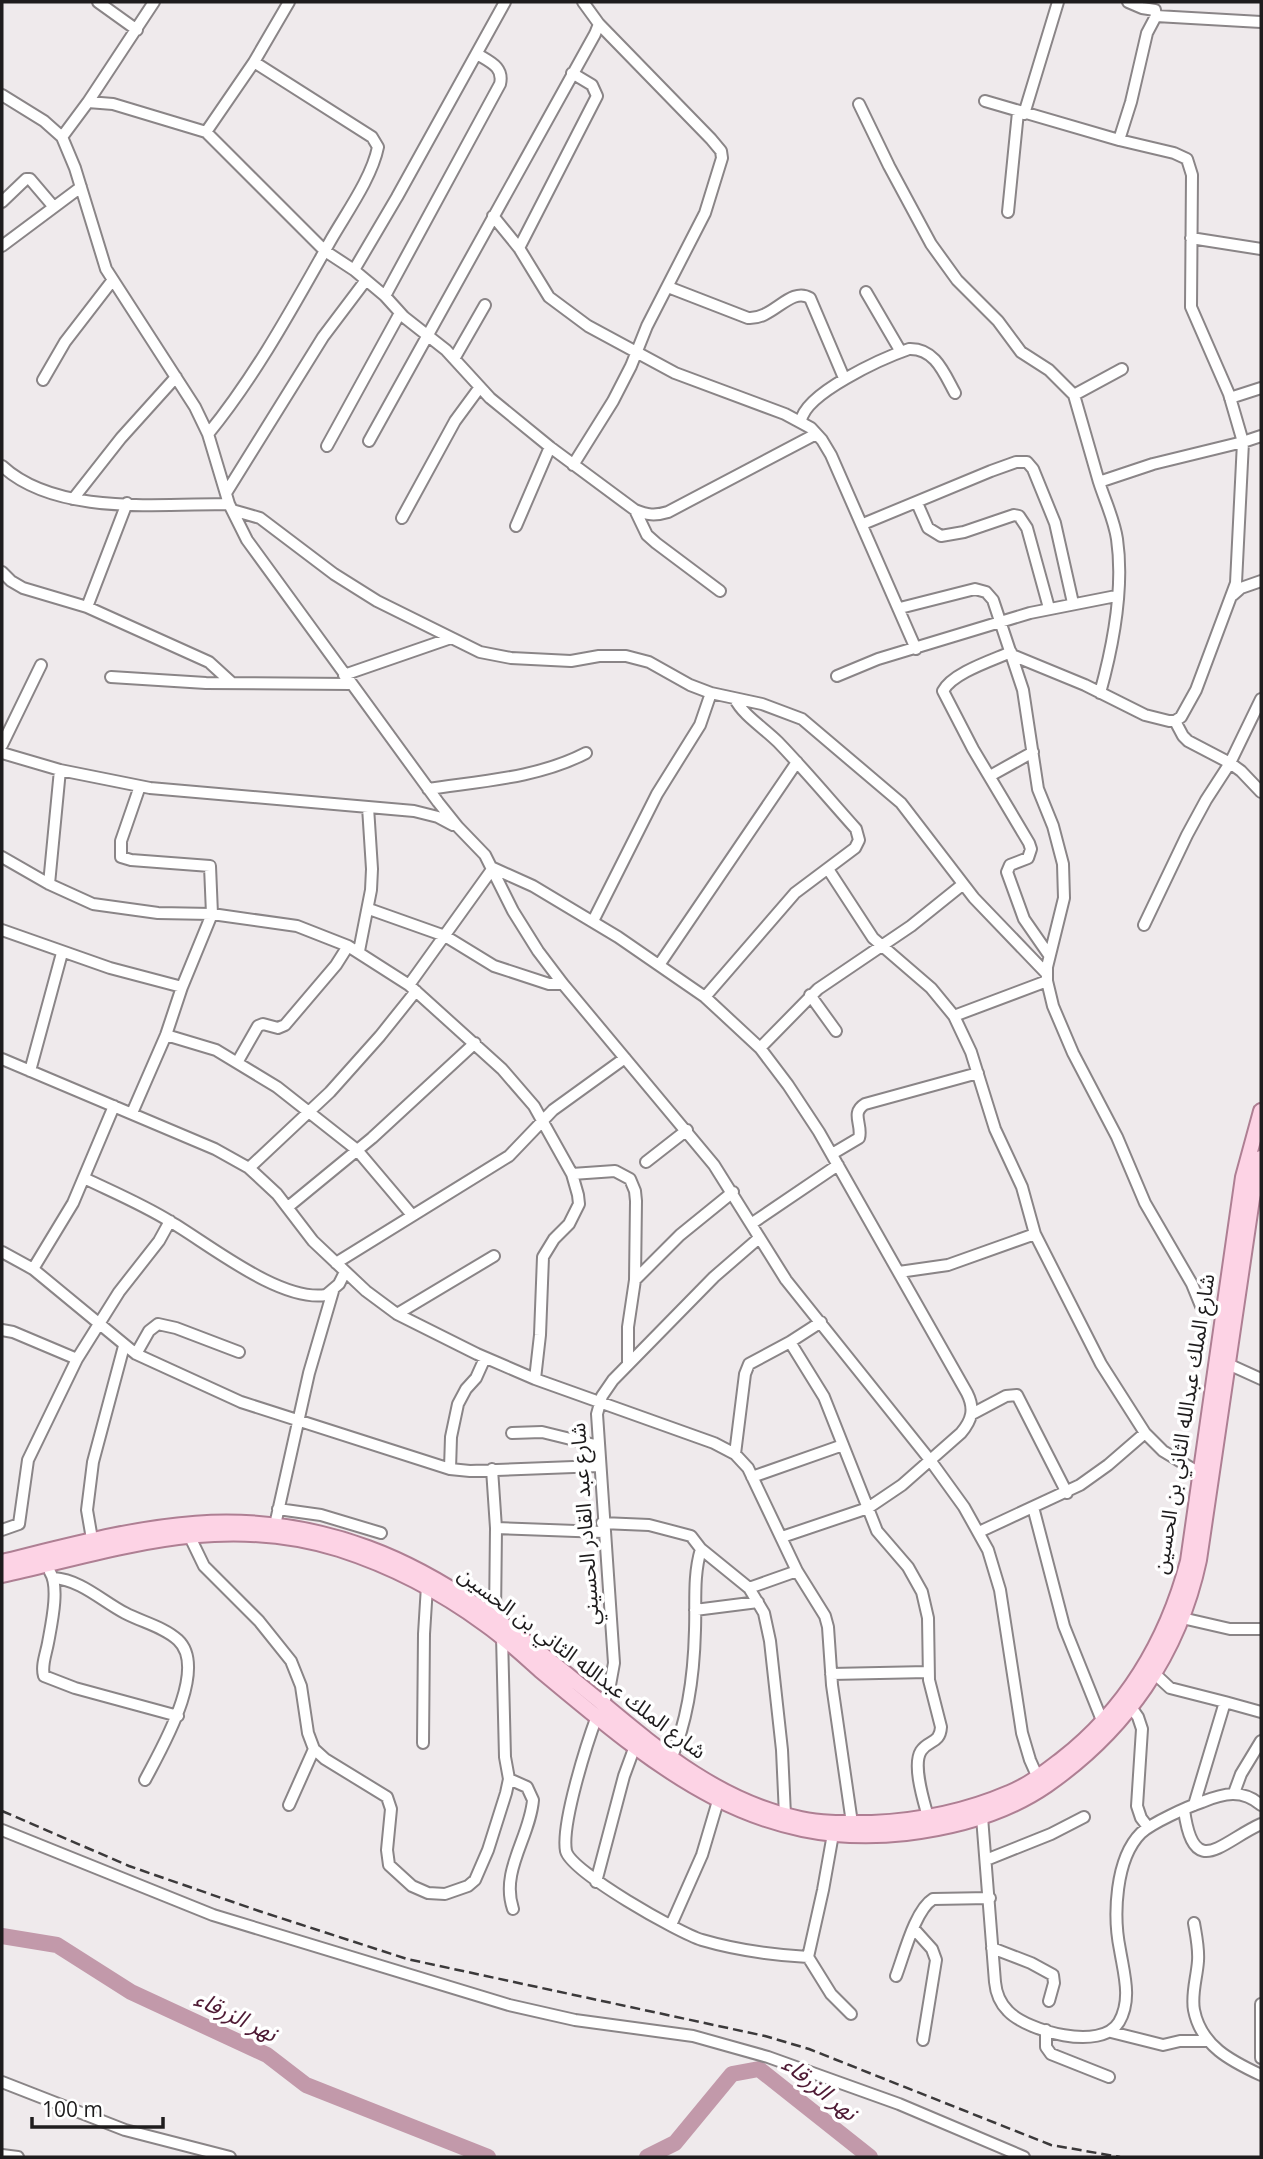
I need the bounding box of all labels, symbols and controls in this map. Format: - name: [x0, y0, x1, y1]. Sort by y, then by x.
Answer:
- street label: شارع الملك عبدالله الثاني بن الحسين: [1145, 1272, 1223, 1576]
- street label: شارع عبد القادر الحسيني: [563, 1422, 608, 1626]
- street label: شارع الملك عبدالله الثاني بن الحسين: [451, 1560, 712, 1767]
- water label: نهر الزرقاء: [190, 1982, 285, 2050]
- water label: نهر الزرقاء: [776, 2047, 866, 2129]
- scale bar: [32, 2086, 163, 2130]
- text: 100 m: [42, 2095, 103, 2123]

